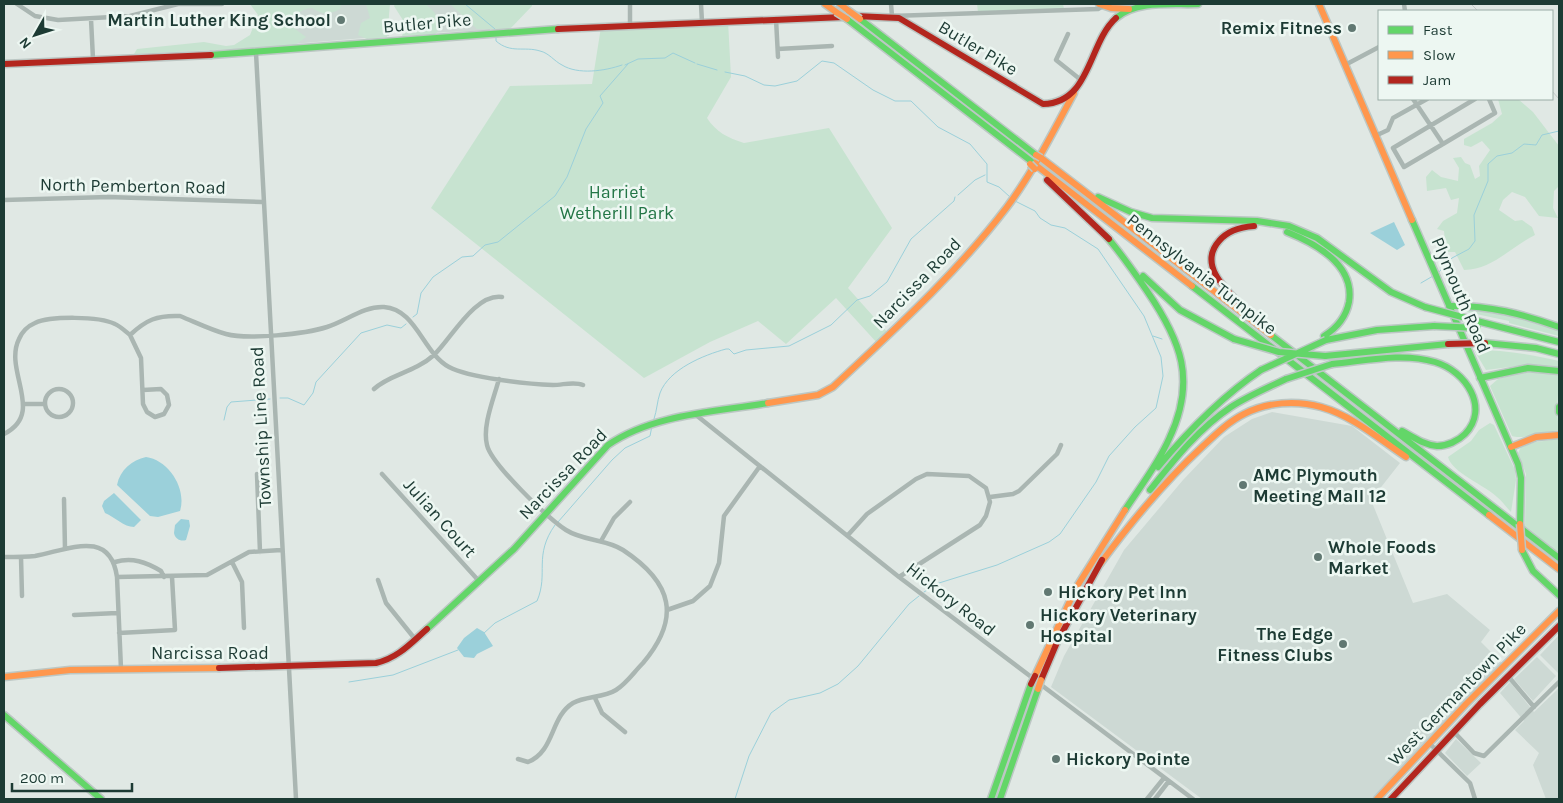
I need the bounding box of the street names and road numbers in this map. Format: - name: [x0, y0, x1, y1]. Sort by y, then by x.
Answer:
- street label: Butler Pike: [382, 8, 472, 38]
- street label: Butler Pike: [934, 16, 1022, 80]
- street label: North Pemberton Road: [40, 173, 226, 199]
- street label: Pennsylvania Turnpike: [1123, 209, 1281, 339]
- street label: Narcissa Road: [868, 233, 966, 333]
- street label: Plymouth Road: [1427, 233, 1495, 357]
- street label: Township Line Road: [246, 346, 276, 508]
- street label: Narcissa Road: [514, 424, 612, 524]
- street label: Julian Court: [399, 474, 481, 562]
- street label: Hickory Road: [902, 557, 1000, 641]
- street label: West Germantown Pike: [1383, 618, 1531, 770]
- street label: Narcissa Road: [151, 642, 269, 664]

